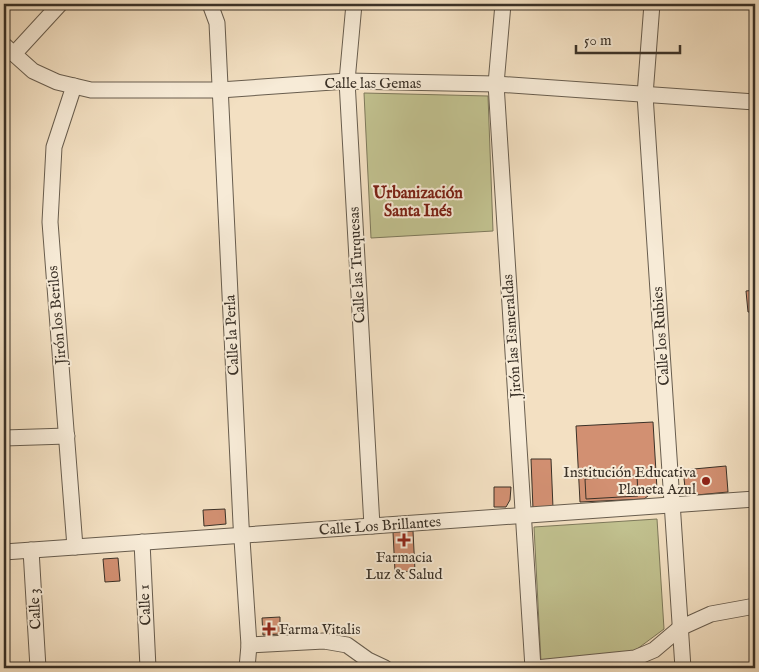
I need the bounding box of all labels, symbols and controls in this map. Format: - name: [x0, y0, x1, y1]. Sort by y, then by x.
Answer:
- scale bar: [576, 22, 680, 54]
- text: 50 m: [584, 31, 612, 50]
- street label: Calle las Gemas: [325, 74, 421, 93]
- district label: Urbanización Santa Inés: [372, 184, 463, 222]
- street label: Calle las Turquesas: [344, 206, 370, 324]
- street label: Jirón los Berilos: [43, 265, 71, 367]
- street label: Jirón las Esmeraldas: [498, 274, 526, 400]
- street label: Calle los Rubies: [648, 286, 674, 386]
- street label: Calle la Perla: [220, 294, 244, 376]
- place label: Institución Educativa Planeta Azul: [563, 463, 697, 499]
- marker: Institución Educativa Planeta Azul: [700, 475, 712, 487]
- street label: Calle Los Brillantes: [318, 512, 442, 540]
- marker: Farmacia Luz & Salud: [398, 534, 410, 546]
- place label: Farmacia Luz & Salud: [365, 548, 444, 584]
- street label: Calle 1: [134, 584, 156, 626]
- street label: Calle 3: [24, 588, 46, 630]
- place label: Farma Vitalis: [279, 620, 360, 639]
- marker: Farma Vitalis: [263, 623, 275, 635]

